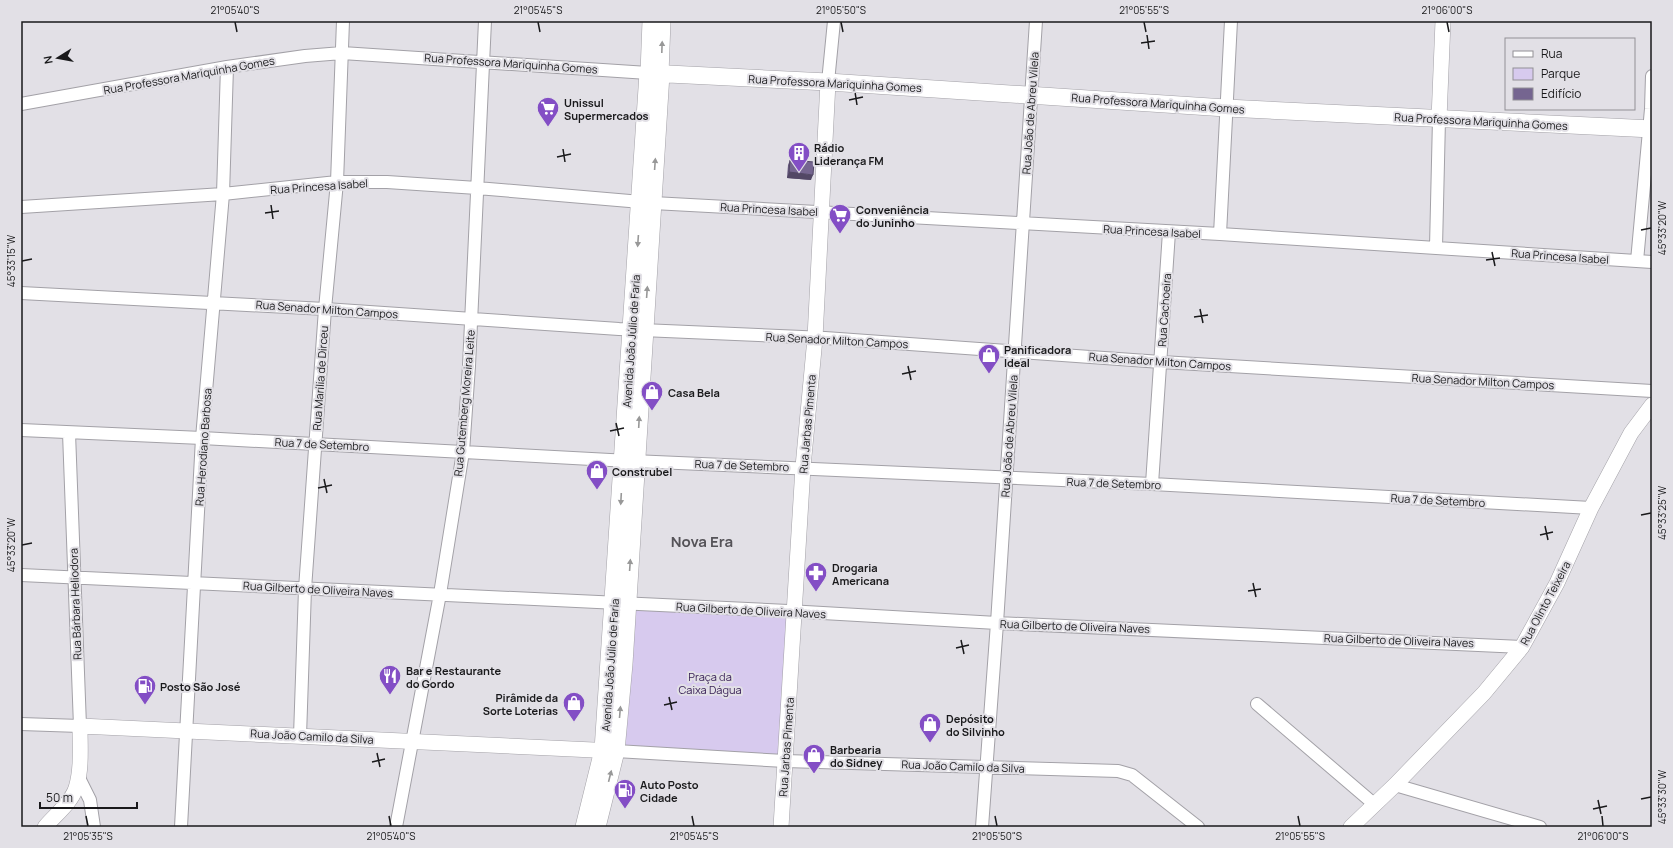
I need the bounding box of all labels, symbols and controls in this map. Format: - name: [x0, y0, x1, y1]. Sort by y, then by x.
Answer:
- text: 21°05'40"S: [211, 3, 260, 17]
- text: 21°05'45"S: [514, 3, 562, 17]
- text: 21°05'50"S: [816, 3, 866, 17]
- text: 21°05'55"S: [1119, 3, 1169, 17]
- text: 21°06'00"S: [1422, 3, 1472, 17]
- north arrow: [38, 38, 78, 78]
- legend: [1505, 38, 1635, 110]
- one-way arrow: [659, 40, 665, 53]
- text: Rua: [1541, 45, 1562, 62]
- street label: Rua Professora Mariquinha Gomes: [424, 49, 598, 77]
- street label: Rua João de Abreu Vilela: [1018, 51, 1042, 175]
- street label: Rua Professora Mariquinha Gomes: [102, 52, 276, 97]
- text: N: [40, 55, 56, 65]
- text: Parque: [1541, 65, 1580, 82]
- street label: Rua Professora Mariquinha Gomes: [748, 71, 922, 95]
- text: Edifício: [1541, 85, 1581, 102]
- street label: Rua Professora Mariquinha Gomes: [1071, 89, 1245, 117]
- supermarket icon: Unissul Supermercados: [535, 95, 561, 128]
- place label: Unissul Supermercados: [564, 95, 649, 123]
- street label: Rua Professora Mariquinha Gomes: [1394, 109, 1568, 133]
- building icon: Rádio Liderança FM: [786, 140, 812, 173]
- place label: Rádio Liderança FM: [814, 140, 884, 168]
- one-way arrow: [652, 158, 659, 170]
- street label: Rua Princesa Isabel: [270, 175, 368, 197]
- street label: Rua Princesa Isabel: [720, 199, 818, 219]
- text: 45°33'20"W: [1655, 200, 1669, 255]
- supermarket icon: Conveniência do Juninho: [827, 202, 853, 235]
- place label: Conveniência do Juninho: [856, 202, 929, 230]
- street label: Rua Princesa Isabel: [1103, 221, 1201, 241]
- text: 45°33'15"W: [4, 234, 18, 287]
- one-way arrow: [634, 235, 641, 247]
- street label: Rua Princesa Isabel: [1511, 245, 1609, 267]
- street label: Rua Cachoeira: [1154, 273, 1174, 347]
- street label: Avenida João Júlio de Faria: [619, 274, 643, 408]
- one-way arrow: [643, 286, 650, 298]
- street label: Rua Senador Milton Campos: [255, 297, 399, 321]
- street label: Rua Marília de Dirceu: [309, 325, 331, 431]
- street label: Rua Gutemberg Moreira Leite: [450, 328, 478, 477]
- street label: Rua Senador Milton Campos: [765, 329, 909, 351]
- shop icon: Panificadora Ideal: [976, 342, 1002, 375]
- place label: Panificadora Ideal: [1004, 342, 1071, 370]
- street label: Rua Senador Milton Campos: [1088, 349, 1232, 373]
- street label: Rua Senador Milton Campos: [1411, 370, 1555, 392]
- street label: Rua Jarbas Pimenta: [795, 374, 819, 474]
- street label: Rua João de Abreu Vilela: [997, 374, 1021, 498]
- shop icon: Casa Bela: [639, 379, 665, 412]
- place label: Casa Bela: [668, 385, 720, 400]
- street label: Rua Herodiano Barbosa: [191, 388, 215, 506]
- one-way arrow: [636, 416, 643, 428]
- street label: Rua 7 de Setembro: [274, 434, 370, 454]
- street label: Rua 7 de Setembro: [695, 456, 790, 474]
- shop icon: Construbel: [584, 458, 610, 491]
- place label: Construbel: [612, 464, 672, 479]
- street label: Rua 7 de Setembro: [1067, 474, 1162, 492]
- text: 45°33'25"W: [1655, 485, 1669, 540]
- street label: Rua 7 de Setembro: [1390, 490, 1486, 510]
- one-way arrow: [617, 493, 624, 505]
- text: 45°33'20"W: [4, 517, 18, 572]
- district label: Nova Era: [671, 531, 733, 552]
- street label: Rua Bárbara Heliodora: [66, 548, 84, 660]
- street label: Rua Olinto Teixeira: [1516, 558, 1574, 648]
- one-way arrow: [627, 559, 634, 571]
- pharmacy icon: Drogaria Americana: [803, 560, 829, 593]
- place label: Drogaria Americana: [832, 560, 889, 588]
- street label: Rua Gilberto de Oliveira Naves: [243, 578, 394, 600]
- street label: Avenida João Júlio de Faria: [598, 598, 622, 732]
- street label: Rua Gilberto de Oliveira Naves: [676, 599, 827, 621]
- street label: Rua Gilberto de Oliveira Naves: [1000, 616, 1151, 636]
- street label: Rua Gilberto de Oliveira Naves: [1324, 630, 1475, 650]
- restaurant icon: Bar e Restaurante do Gordo: [377, 663, 403, 696]
- place label: Bar e Restaurante do Gordo: [406, 663, 501, 691]
- park label: Praça da Caixa Dágua: [678, 669, 742, 697]
- fuel station icon: Posto São José: [132, 673, 158, 706]
- place label: Posto São José: [160, 679, 241, 694]
- place label: Pirâmide da Sorte Loterias: [483, 690, 558, 718]
- shop icon: Pirâmide da Sorte Loterias: [561, 690, 587, 723]
- street label: Rua Jarbas Pimenta: [775, 697, 797, 797]
- one-way arrow: [617, 706, 623, 718]
- shop icon: Depósito do Silvinho: [917, 711, 943, 744]
- place label: Depósito do Silvinho: [946, 711, 1005, 739]
- street label: Rua João Camilo da Silva: [250, 725, 374, 747]
- shop icon: Barbearia do Sidney: [801, 742, 827, 775]
- place label: Barbearia do Sidney: [830, 742, 883, 770]
- street label: Rua João Camilo da Silva: [901, 756, 1025, 776]
- one-way arrow: [608, 769, 614, 782]
- text: 45°33'30"W: [1655, 769, 1669, 824]
- fuel station icon: Auto Posto Cidade: [612, 777, 638, 810]
- place label: Auto Posto Cidade: [640, 777, 699, 805]
- scale bar: [40, 784, 137, 810]
- text: 50 m: [46, 789, 73, 806]
- text: 21°05'35"S: [63, 829, 113, 843]
- text: 21°05'40"S: [367, 829, 416, 843]
- text: 21°05'45"S: [670, 829, 718, 843]
- text: 21°05'50"S: [972, 829, 1022, 843]
- text: 21°05'55"S: [1275, 829, 1325, 843]
- text: 21°06'00"S: [1578, 829, 1628, 843]

